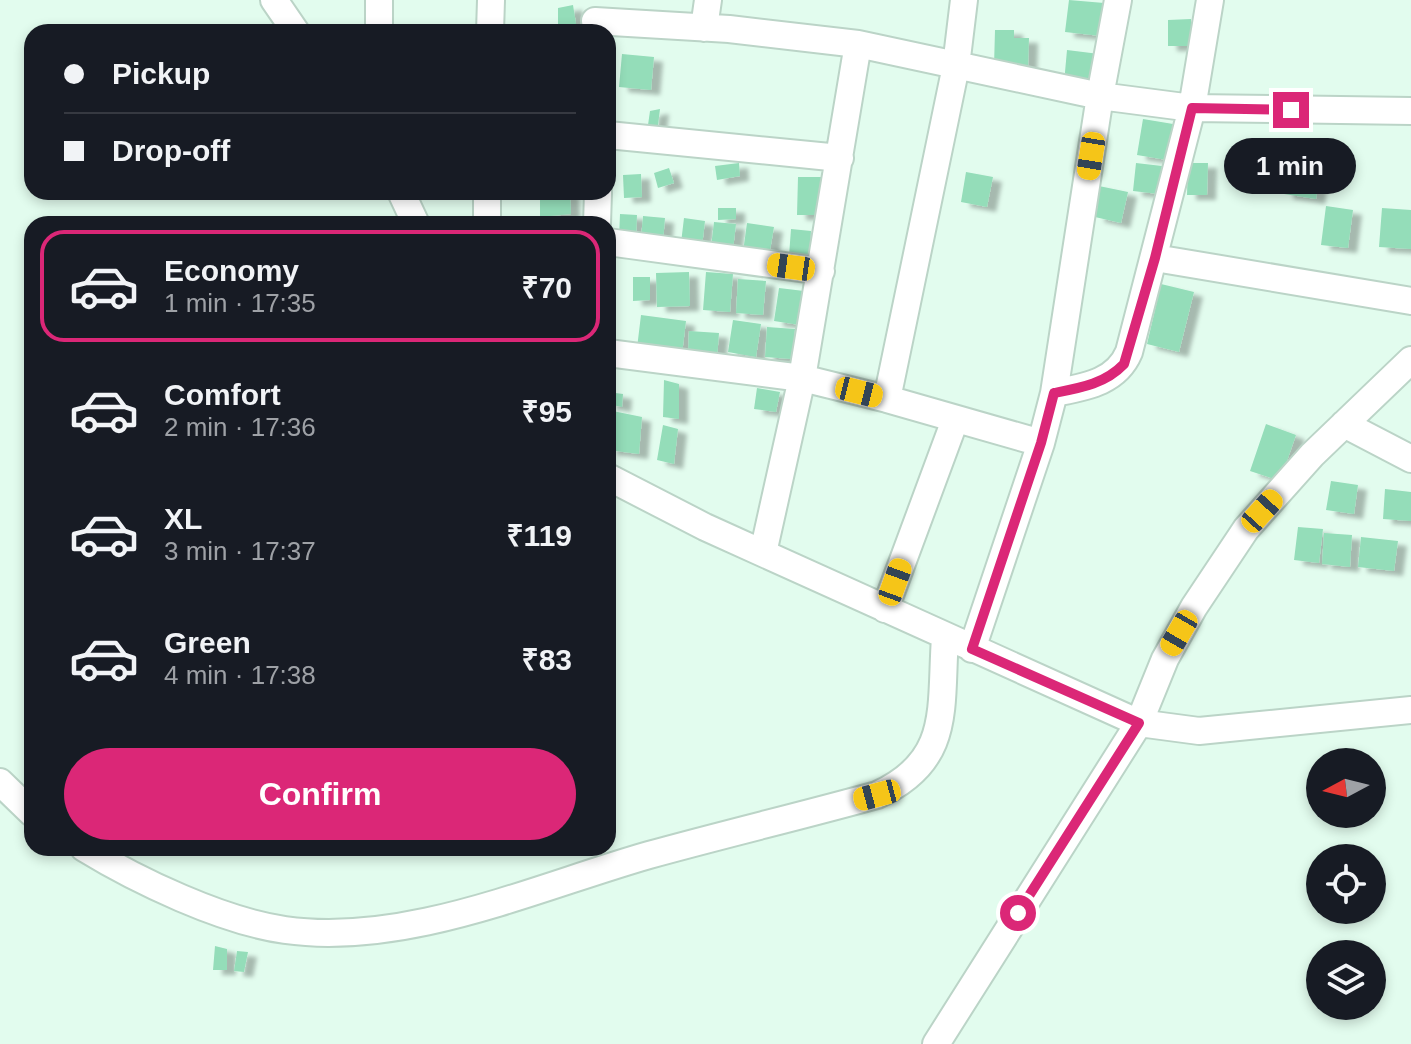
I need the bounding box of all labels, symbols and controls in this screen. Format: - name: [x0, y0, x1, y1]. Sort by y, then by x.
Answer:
- text: Pickup: [112, 57, 210, 90]
- route end: [1273, 92, 1309, 128]
- car: [1075, 130, 1107, 182]
- text: Drop-off: [112, 134, 230, 167]
- callout: 1 min: [1225, 138, 1357, 194]
- text: 1 min: [1256, 151, 1324, 181]
- icon: car: [68, 250, 140, 322]
- car: [766, 252, 816, 282]
- text: Economy: [164, 254, 299, 287]
- text: ₹70: [521, 271, 572, 304]
- text: 1 min · 17:35: [164, 288, 316, 318]
- icon: car: [68, 374, 140, 446]
- car: [833, 375, 885, 409]
- text: Comfort: [164, 378, 281, 411]
- text: ₹95: [521, 395, 572, 428]
- text: 2 min · 17:36: [164, 412, 316, 442]
- car: [1237, 485, 1287, 537]
- icon: car: [68, 498, 140, 570]
- text: XL: [164, 502, 202, 535]
- text: ₹119: [506, 519, 572, 552]
- text: 3 min · 17:37: [164, 536, 316, 566]
- car: [876, 555, 914, 609]
- car: [1157, 606, 1201, 660]
- icon: car: [68, 622, 140, 694]
- text: Green: [164, 626, 251, 659]
- text: ₹83: [521, 643, 572, 676]
- text: 4 min · 17:38: [164, 660, 316, 690]
- button: Confirm: [64, 748, 576, 840]
- north arrow: [1306, 748, 1386, 828]
- map controls: [1306, 748, 1386, 1020]
- car: [851, 777, 903, 813]
- button: locate: [1306, 844, 1386, 924]
- route start: [1000, 895, 1036, 931]
- button: layers: [1306, 940, 1386, 1020]

